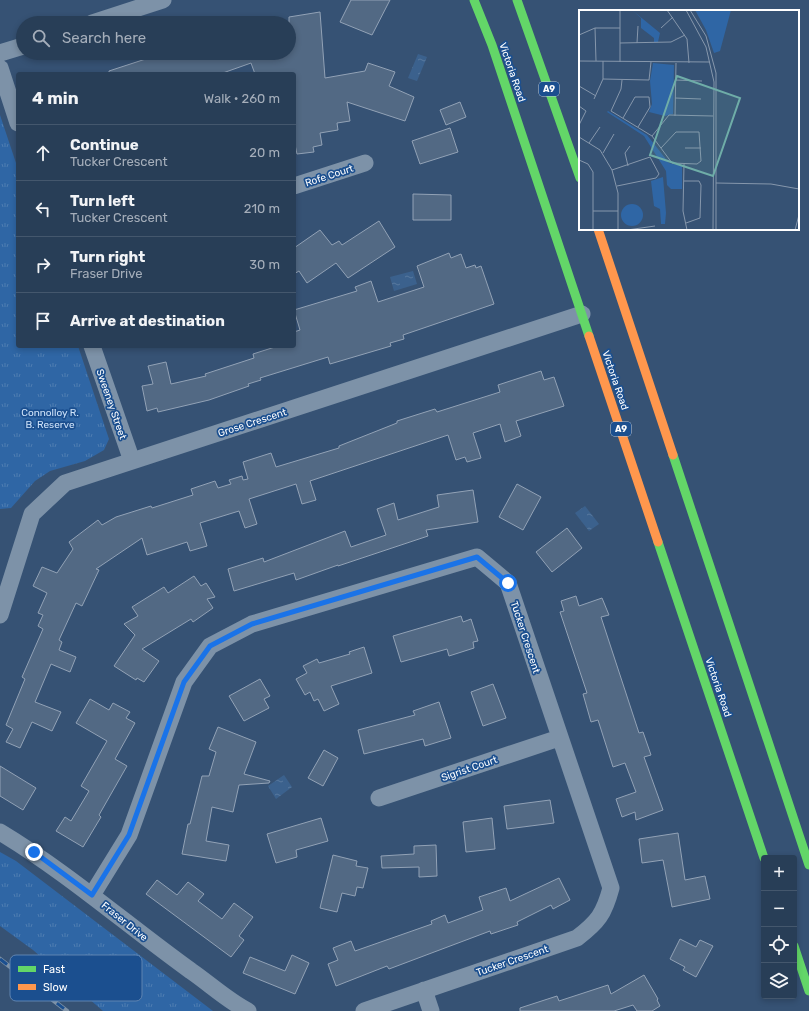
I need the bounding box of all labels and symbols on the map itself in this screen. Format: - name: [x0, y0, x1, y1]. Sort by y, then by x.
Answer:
- inset map: [579, 10, 799, 230]
- street label: Victoria Road: [496, 41, 528, 104]
- road number: A9: [539, 82, 559, 96]
- street label: Rofe Court: [304, 162, 355, 189]
- street label: Victoria Road: [599, 349, 631, 412]
- street label: Sweeney Street: [93, 368, 129, 441]
- street label: Grose Crescent: [216, 406, 288, 440]
- park label: Connolloy R. B. Reserve: [21, 407, 79, 431]
- road number: A9: [611, 422, 631, 436]
- route start: [499, 574, 517, 592]
- street label: Tucker Crescent: [508, 600, 542, 675]
- street label: Victoria Road: [702, 656, 734, 719]
- street label: Sigrist Court: [440, 754, 499, 784]
- route end: [25, 843, 43, 861]
- street label: Fraser Drive: [99, 900, 150, 944]
- street label: Tucker Crescent: [475, 943, 550, 979]
- legend: [10, 955, 142, 1001]
- text: Fast: [43, 963, 66, 976]
- text: Slow: [43, 981, 68, 994]

